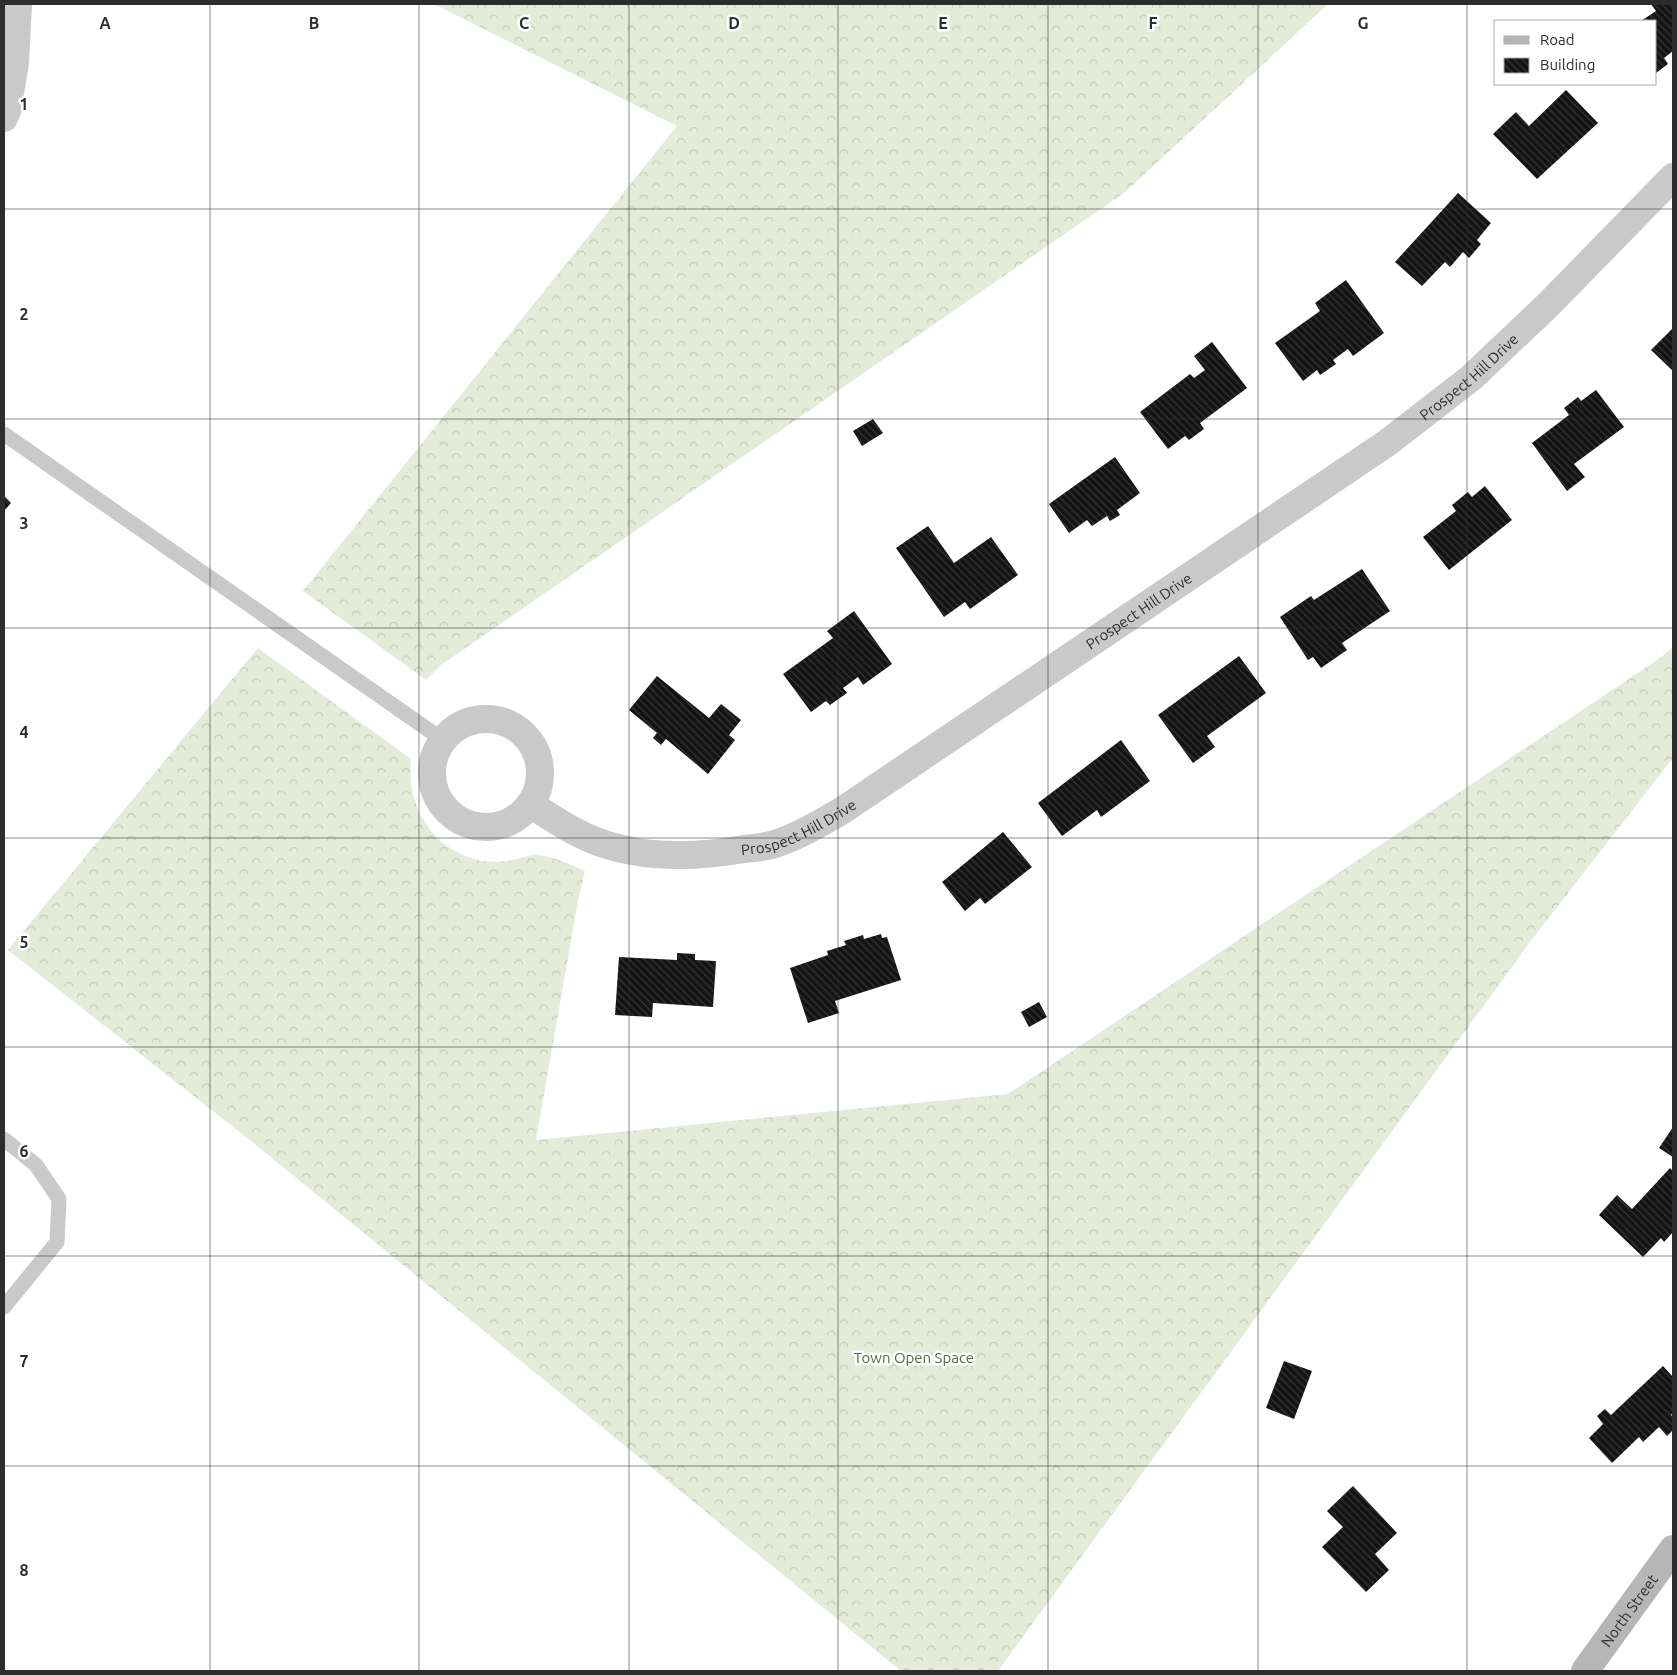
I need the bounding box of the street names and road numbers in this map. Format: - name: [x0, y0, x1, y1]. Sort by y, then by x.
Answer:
- street label: Prospect Hill Drive: [1416, 330, 1521, 423]
- street label: Prospect Hill Drive: [1082, 569, 1195, 652]
- street label: Prospect Hill Drive: [740, 795, 859, 858]
- street label: North Street: [1597, 1571, 1661, 1650]

